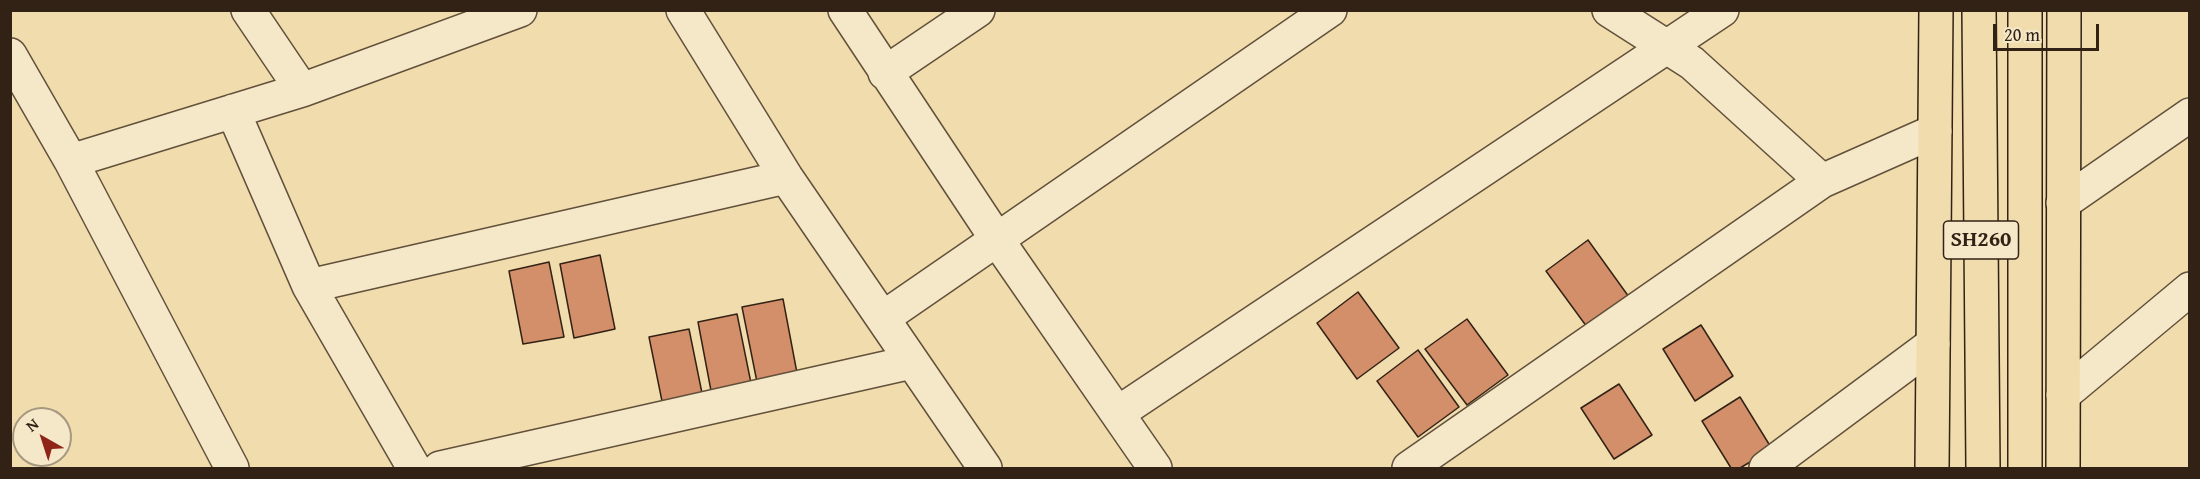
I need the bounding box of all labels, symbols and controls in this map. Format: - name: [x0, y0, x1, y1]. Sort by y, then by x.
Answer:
- scale bar: [1996, 12, 2102, 50]
- text: 20 m: [2004, 21, 2040, 48]
- road number: SH260: [1944, 221, 2018, 259]
- north arrow: [12, 407, 72, 467]
- text: N: [20, 412, 44, 437]

